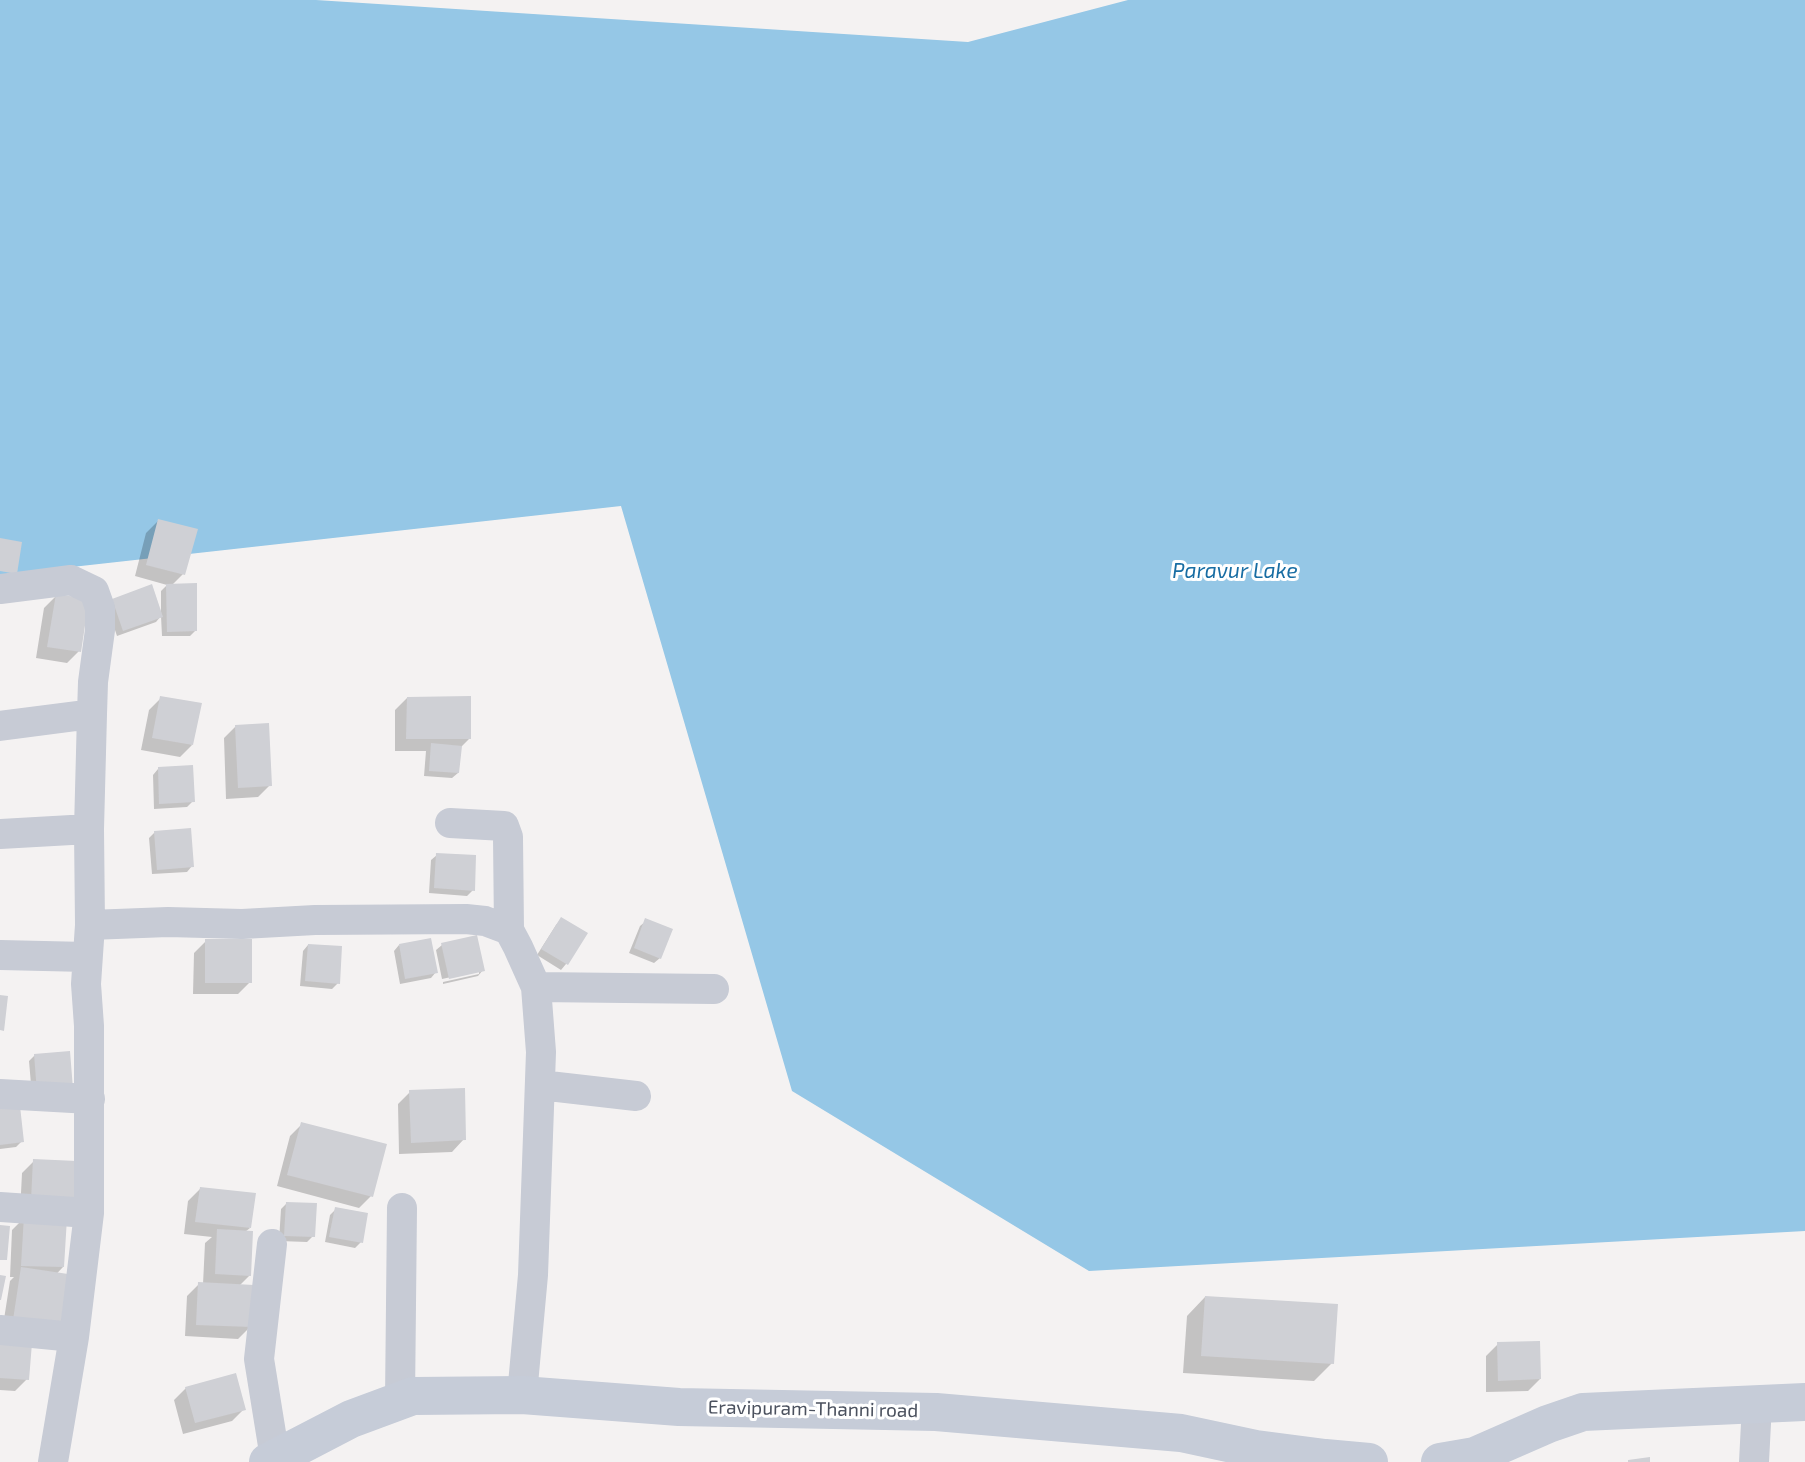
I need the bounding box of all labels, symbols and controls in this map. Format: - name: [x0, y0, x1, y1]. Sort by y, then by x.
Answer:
- water label: Paravur Lake: [1172, 558, 1298, 584]
- street label: Eravipuram-Thanni road: [708, 1396, 918, 1422]

